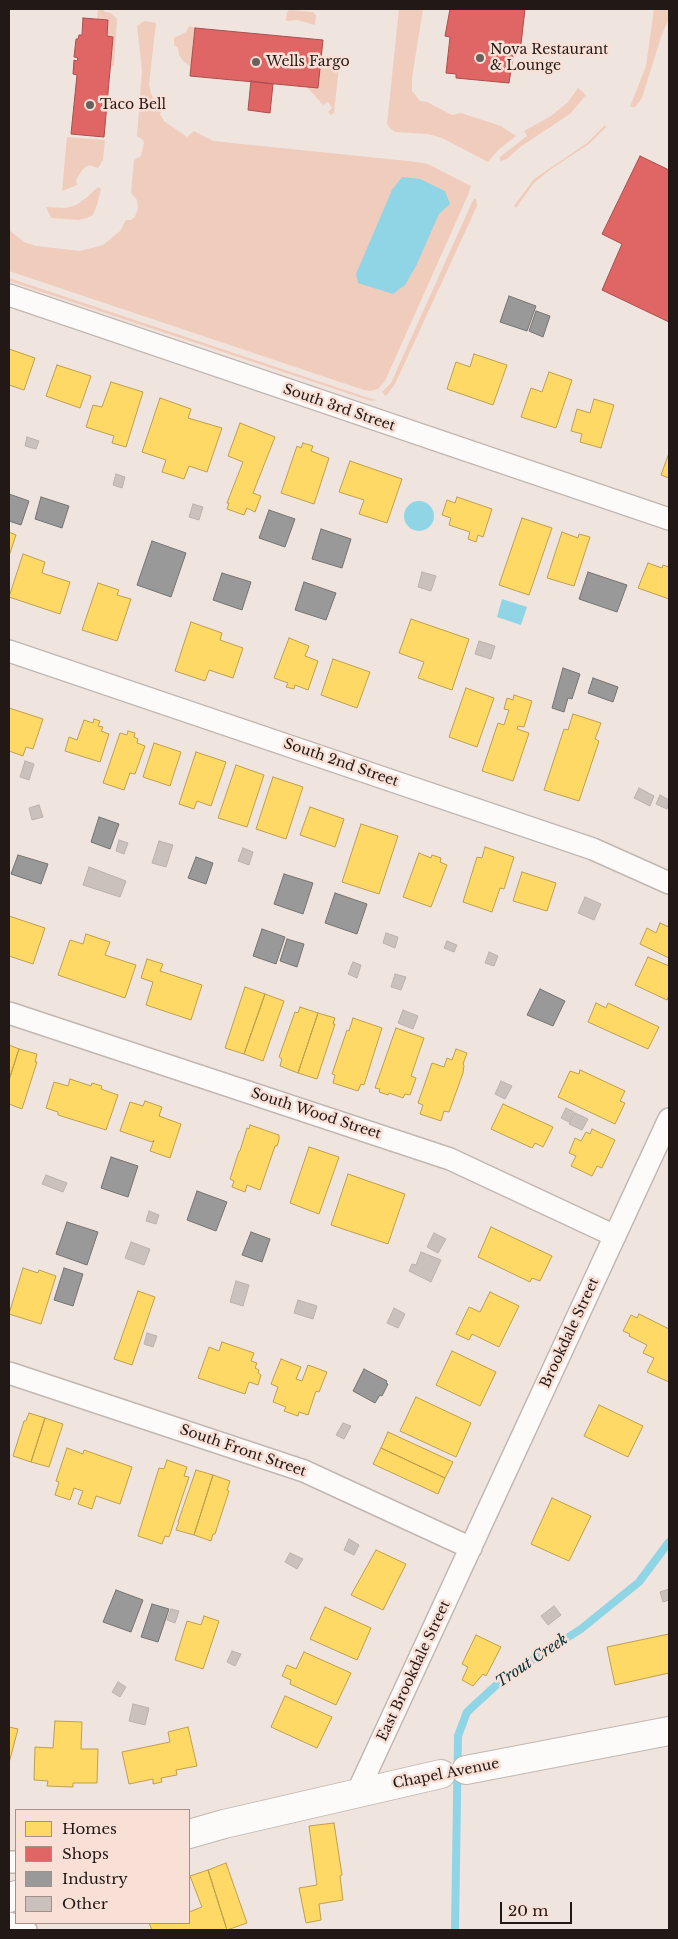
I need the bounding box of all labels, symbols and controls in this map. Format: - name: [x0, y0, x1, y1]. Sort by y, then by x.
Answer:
- place label: Nova Restaurant & Lounge: [490, 42, 608, 74]
- marker: Nova Restaurant & Lounge: [474, 52, 486, 64]
- place label: Wells Fargo: [266, 54, 350, 70]
- marker: Wells Fargo: [250, 56, 262, 68]
- place label: Taco Bell: [100, 97, 166, 113]
- marker: Taco Bell: [84, 99, 96, 111]
- street label: South 3rd Street: [281, 381, 397, 435]
- street label: South 2nd Street: [281, 735, 401, 791]
- street label: South Wood Street: [249, 1085, 383, 1143]
- street label: Brookdale Street: [537, 1275, 603, 1391]
- street label: South Front Street: [178, 1421, 308, 1481]
- street label: East Brookdale Street: [374, 1598, 454, 1744]
- water label: Trout Creek: [493, 1630, 571, 1692]
- street label: Chapel Avenue: [391, 1755, 501, 1793]
- legend: [15, 1809, 190, 1924]
- text: Homes: [62, 1819, 117, 1838]
- text: Shops: [62, 1844, 109, 1863]
- text: Industry: [62, 1869, 128, 1888]
- scale bar: [503, 1892, 576, 1924]
- text: Other: [62, 1894, 108, 1913]
- text: 20 m: [508, 1901, 548, 1920]

